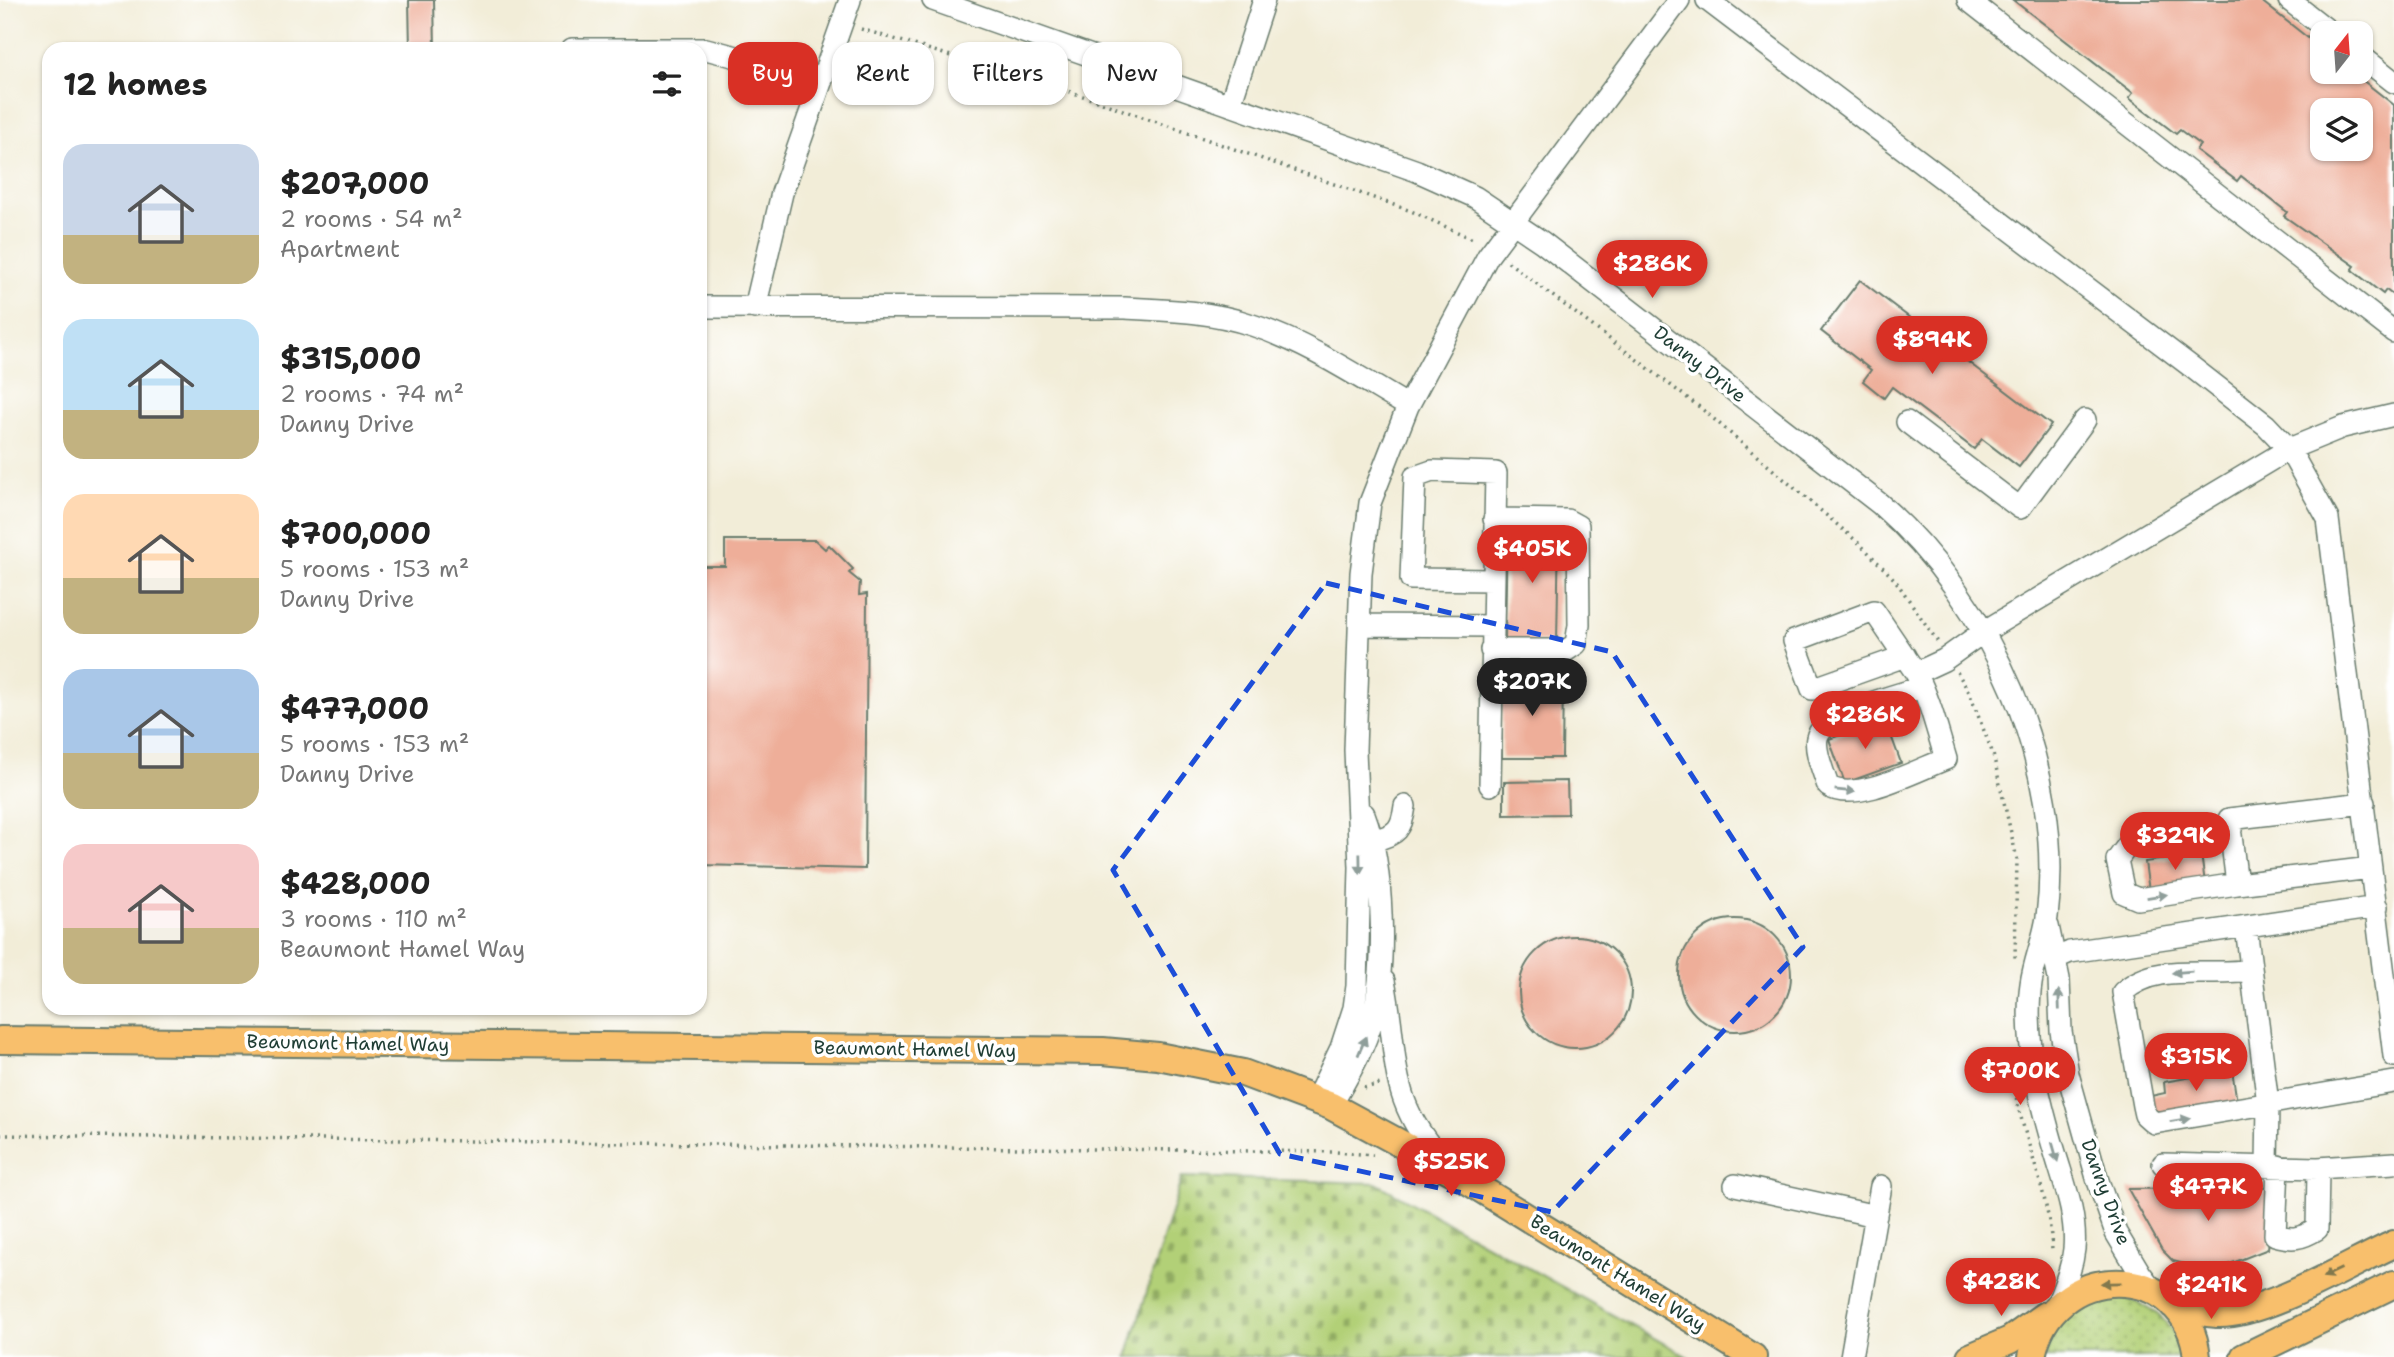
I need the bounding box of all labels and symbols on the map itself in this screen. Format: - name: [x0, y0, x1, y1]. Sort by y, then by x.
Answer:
- north arrow: [2310, 21, 2373, 84]
- pin: $286K: [1603, 240, 1701, 300]
- pin: $894K: [1883, 316, 1981, 376]
- street label: Danny Drive: [1649, 320, 1751, 408]
- pin: $405K: [1483, 526, 1581, 585]
- pin: $207K: [1483, 658, 1581, 718]
- pin: $286K: [1816, 692, 1914, 751]
- one-way arrow: [1835, 786, 1857, 797]
- pin: $329K: [2126, 812, 2224, 872]
- one-way arrow: [1354, 853, 1366, 875]
- one-way arrow: [2146, 890, 2168, 901]
- one-way arrow: [2171, 967, 2193, 978]
- one-way arrow: [2054, 989, 2065, 1011]
- street label: Beaumont Hamel Way: [246, 1029, 450, 1057]
- pin: $315K: [2147, 1034, 2245, 1093]
- street label: Beaumont Hamel Way: [813, 1035, 1017, 1063]
- one-way arrow: [1356, 1035, 1367, 1056]
- pin: $700K: [1971, 1048, 2069, 1107]
- one-way arrow: [2169, 1114, 2191, 1125]
- street label: Danny Drive: [2075, 1136, 2137, 1248]
- pin: $525K: [1402, 1138, 1500, 1198]
- one-way arrow: [2050, 1142, 2060, 1163]
- pin: $477K: [2159, 1164, 2257, 1223]
- street label: Beaumont Hamel Way: [1525, 1209, 1711, 1337]
- pin: $428K: [1952, 1258, 2050, 1318]
- pin: $241K: [2162, 1262, 2260, 1321]
- one-way arrow: [2322, 1267, 2342, 1278]
- one-way arrow: [2099, 1277, 2121, 1289]

